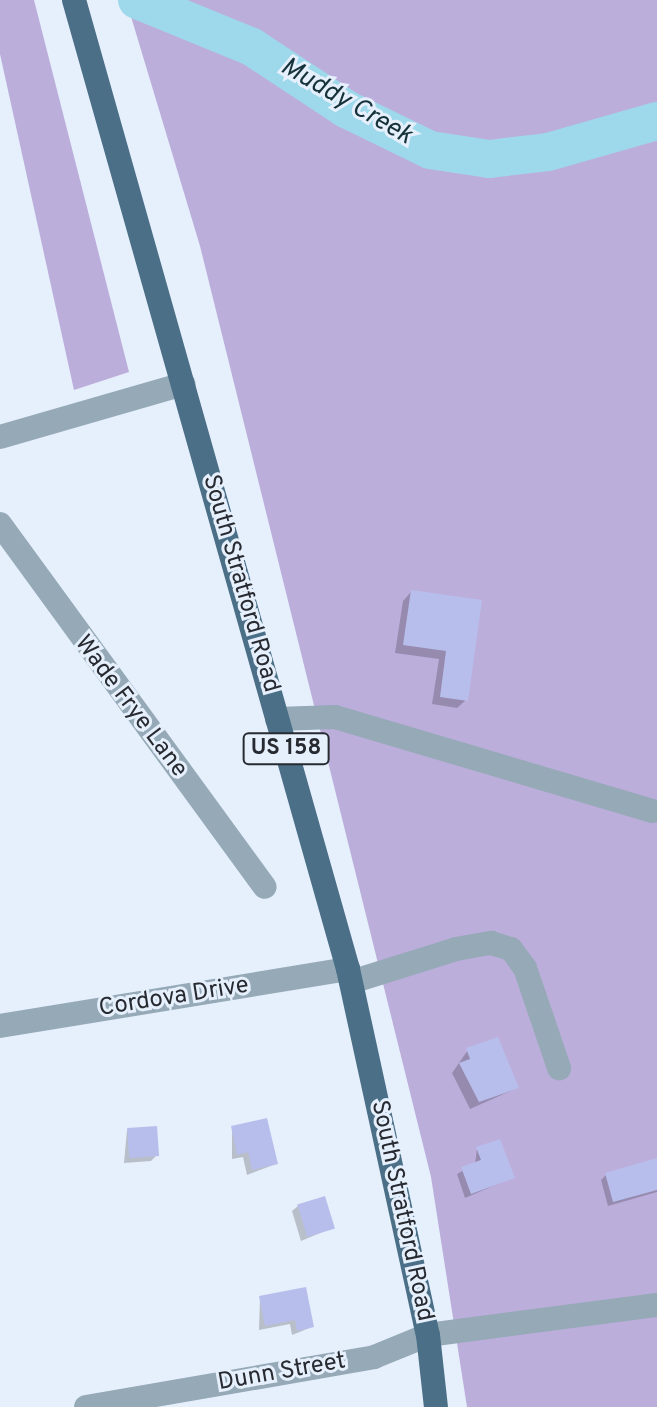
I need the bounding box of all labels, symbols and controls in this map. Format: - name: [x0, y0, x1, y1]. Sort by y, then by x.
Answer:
- water label: Muddy Creek: [274, 52, 418, 152]
- street label: South Stratford Road: [195, 472, 285, 696]
- street label: Wade Frye Lane: [67, 630, 193, 784]
- road number: US 158: [242, 731, 330, 767]
- street label: Cordova Drive: [97, 972, 251, 1024]
- street label: South Stratford Road: [364, 1098, 438, 1324]
- street label: Dunn Street: [216, 1348, 348, 1398]

